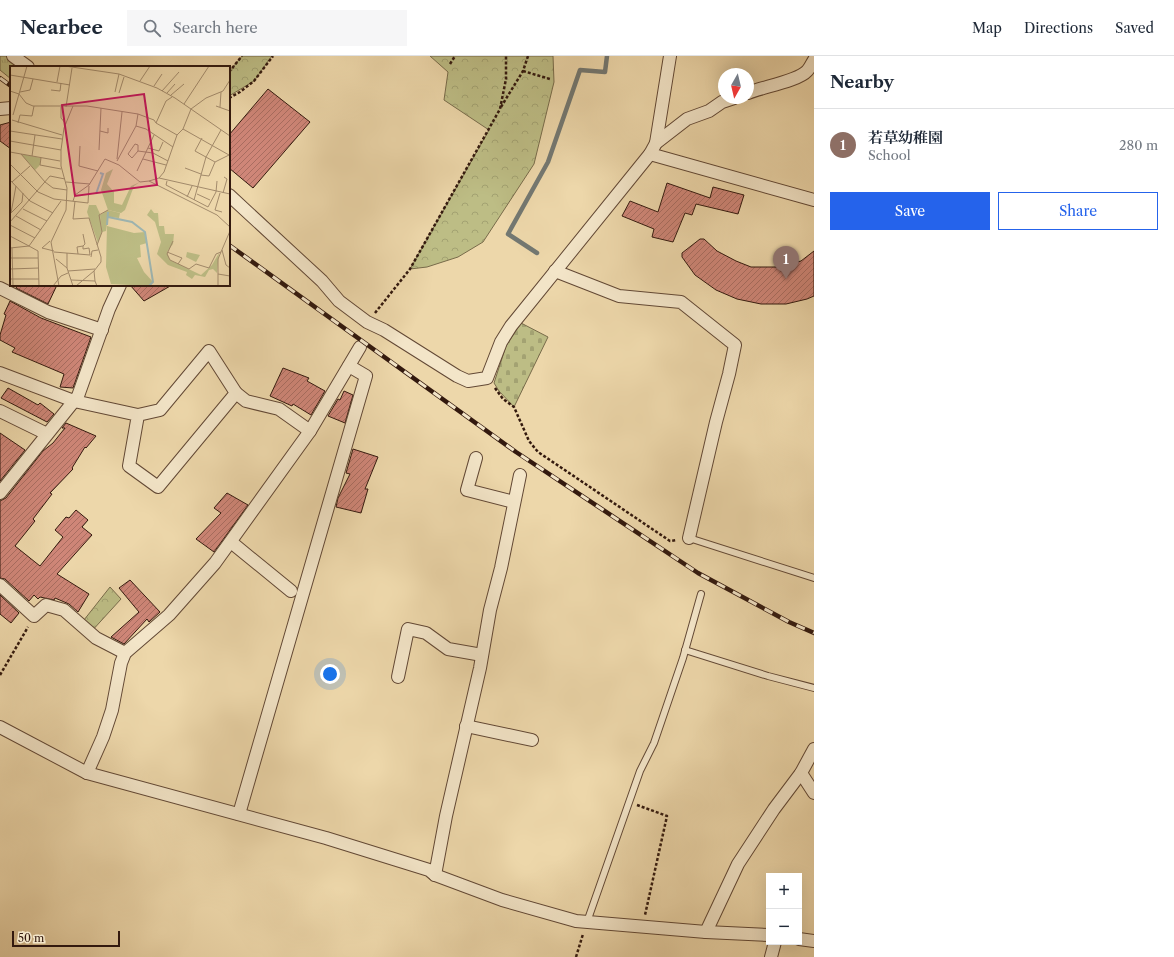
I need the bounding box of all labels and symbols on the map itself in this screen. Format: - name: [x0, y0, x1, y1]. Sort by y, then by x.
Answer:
- inset map: [10, 66, 230, 286]
- north arrow: [718, 68, 754, 104]
- pin: 1: [773, 246, 799, 279]
- your location: [320, 664, 340, 684]
- scale bar: [12, 929, 120, 948]

